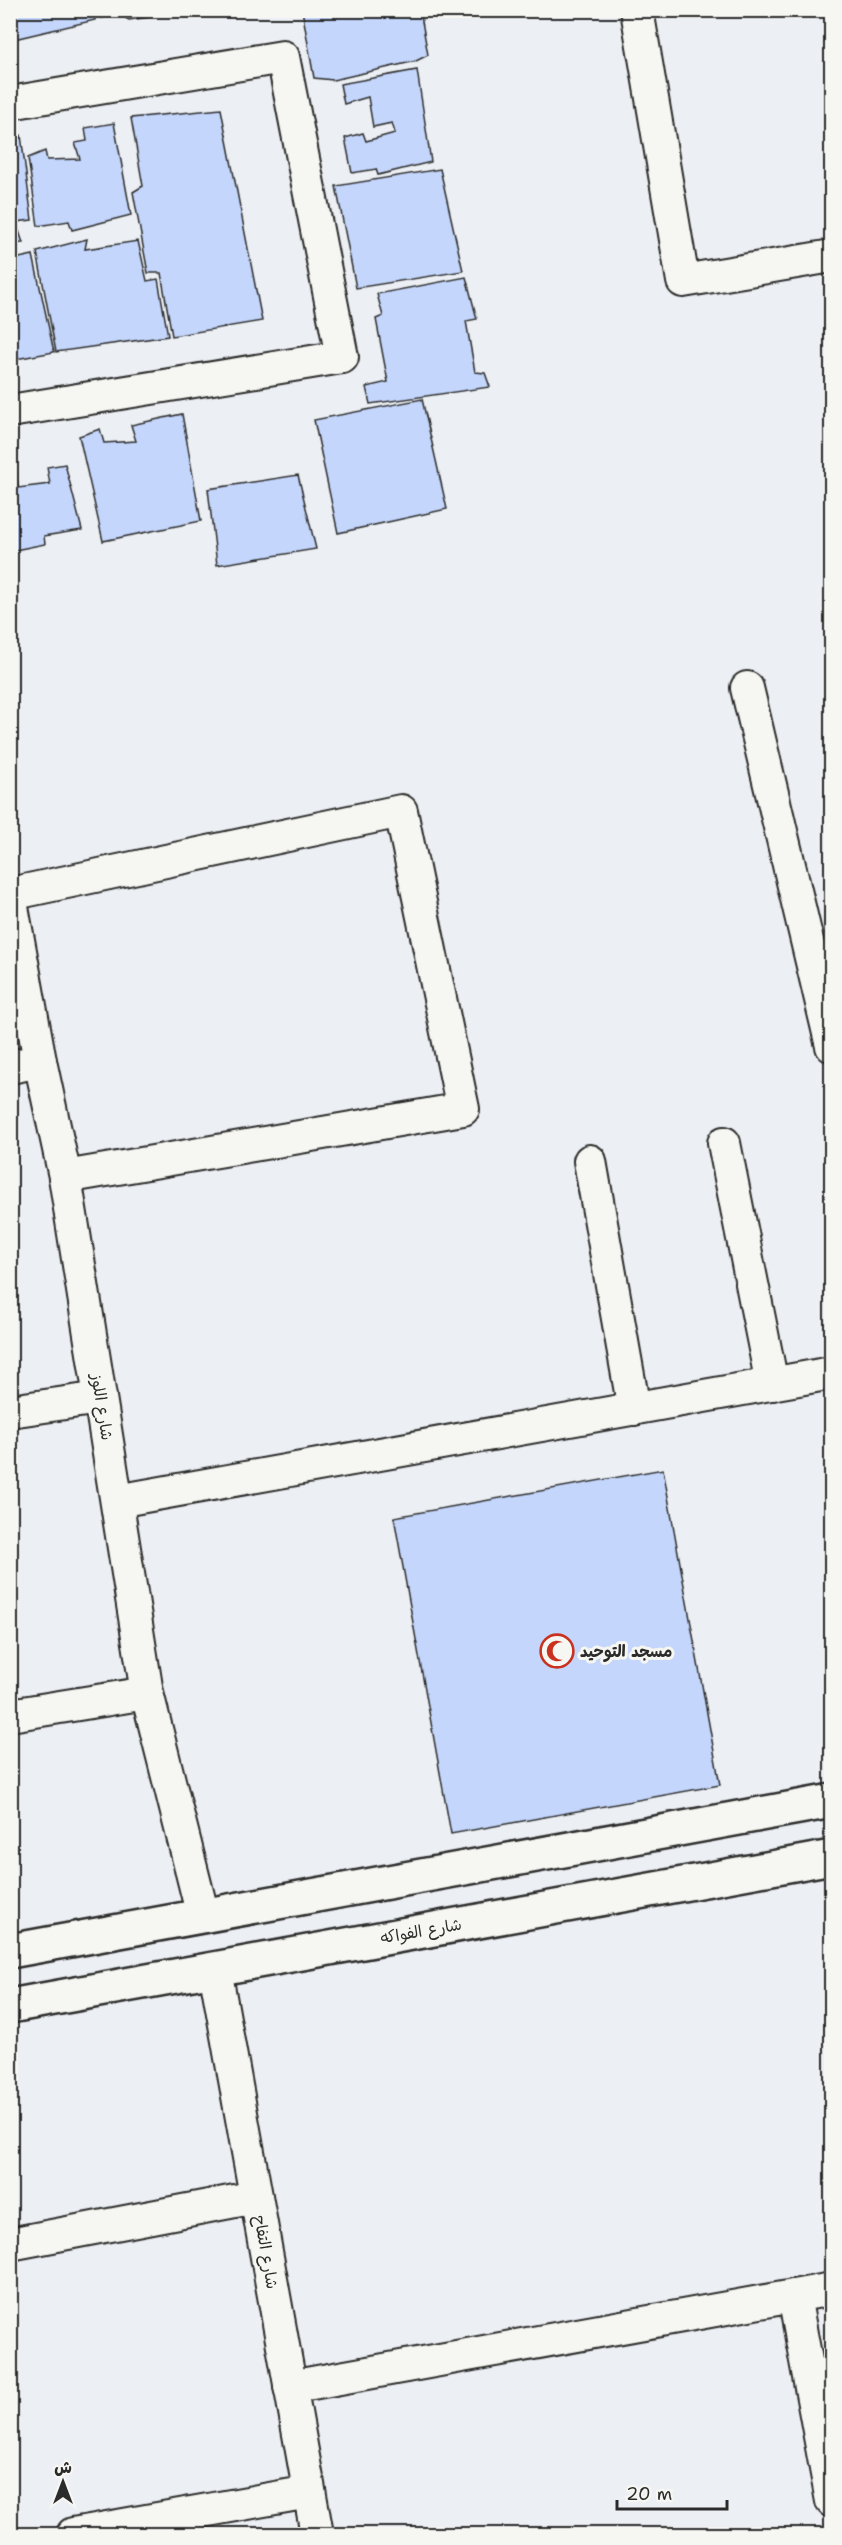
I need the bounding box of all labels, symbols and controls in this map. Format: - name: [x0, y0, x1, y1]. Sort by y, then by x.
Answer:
- street label: شارع اللوز: [85, 1370, 118, 1442]
- mosque icon: مسجد التوحيد: [539, 1633, 575, 1669]
- place label: مسجد التوحيد: [580, 1641, 672, 1662]
- street label: شارع الفواكه: [379, 1914, 464, 1949]
- street label: شارع التفاح: [248, 2214, 283, 2291]
- north arrow: [33, 2452, 93, 2512]
- text: ش: [54, 2457, 72, 2478]
- scale bar: [617, 2473, 726, 2511]
- text: 20 m: [626, 2482, 672, 2506]

